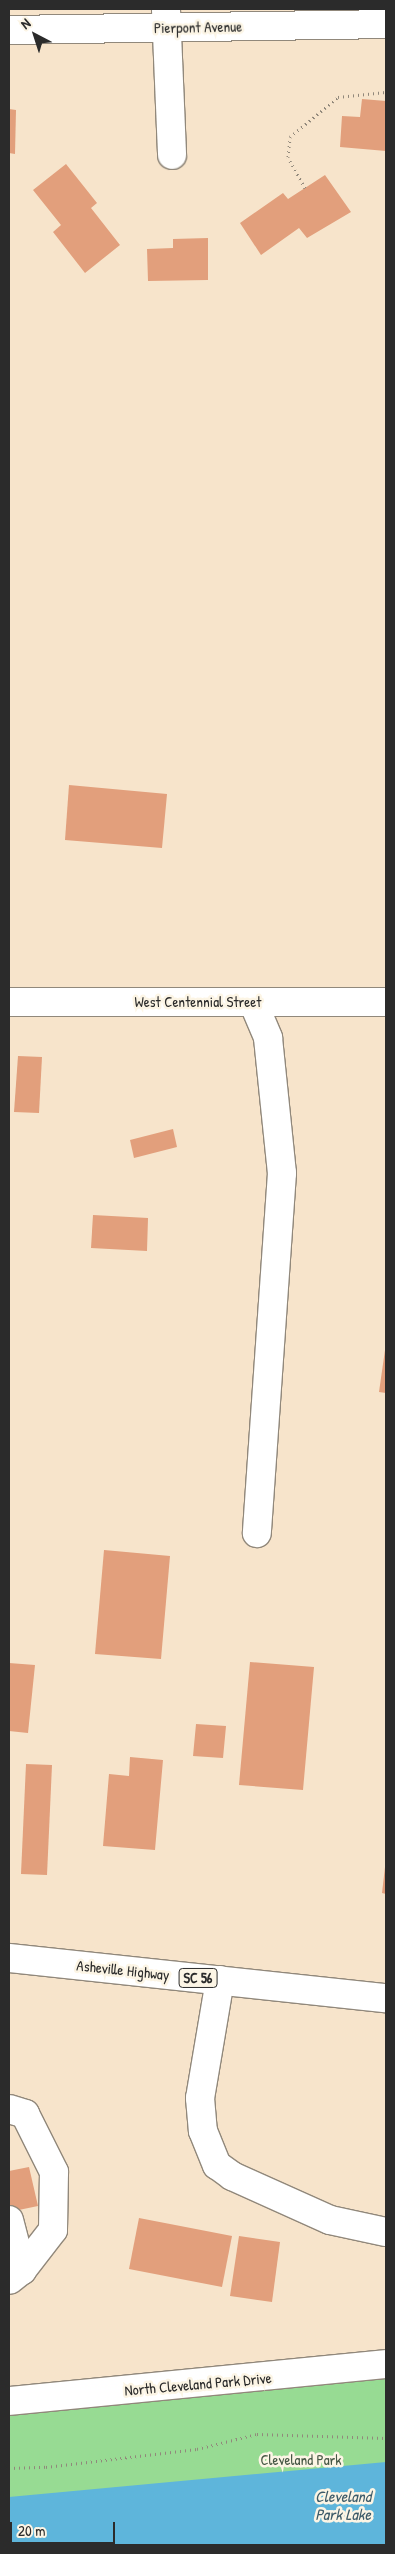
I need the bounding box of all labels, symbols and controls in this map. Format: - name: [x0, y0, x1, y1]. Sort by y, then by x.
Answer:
- north arrow: [10, 10, 60, 60]
- text: N: [16, 13, 34, 33]
- street label: Pierpont Avenue: [154, 17, 242, 37]
- street label: West Centennial Street: [135, 993, 261, 1011]
- street label: Asheville Highway: [76, 1956, 170, 1984]
- road number: SC 56: [178, 1966, 218, 1990]
- street label: North Cleveland Park Drive: [124, 2369, 272, 2399]
- park label: Cleveland Park: [260, 2451, 342, 2469]
- water label: Cleveland Park Lake: [315, 2486, 371, 2524]
- scale bar: [12, 2512, 118, 2544]
- text: 20 m: [18, 2520, 45, 2541]

